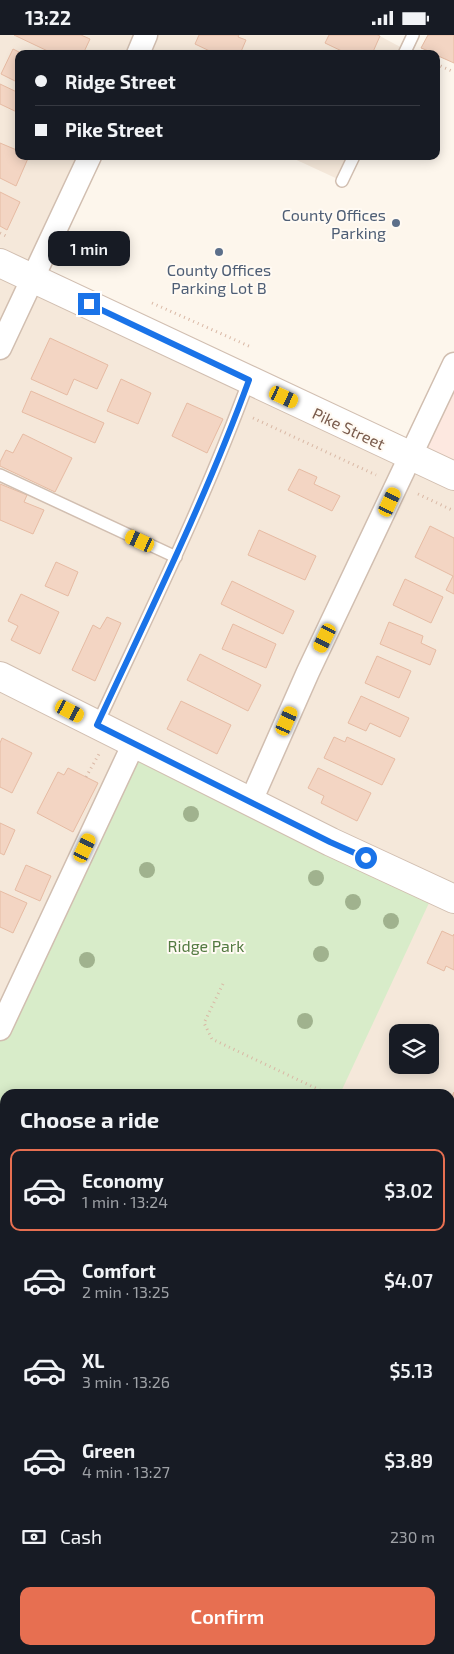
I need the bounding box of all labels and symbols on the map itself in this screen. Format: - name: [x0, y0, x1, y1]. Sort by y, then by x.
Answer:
- place label: County Offices Parking: [282, 205, 386, 242]
- marker: County Offices Parking: [390, 217, 402, 229]
- callout: 1 min: [48, 231, 130, 267]
- marker: County Offices Parking Lot B: [213, 246, 225, 258]
- place label: County Offices Parking Lot B: [167, 260, 271, 297]
- route end: [78, 293, 100, 315]
- car: [267, 384, 300, 410]
- street label: Pike Street: [310, 403, 388, 453]
- car: [376, 485, 403, 519]
- car: [123, 528, 156, 554]
- car: [311, 621, 338, 655]
- car: [53, 698, 86, 724]
- car: [274, 704, 299, 738]
- car: [71, 831, 98, 865]
- route start: [355, 847, 377, 869]
- park label: Ridge Park: [168, 936, 244, 955]

